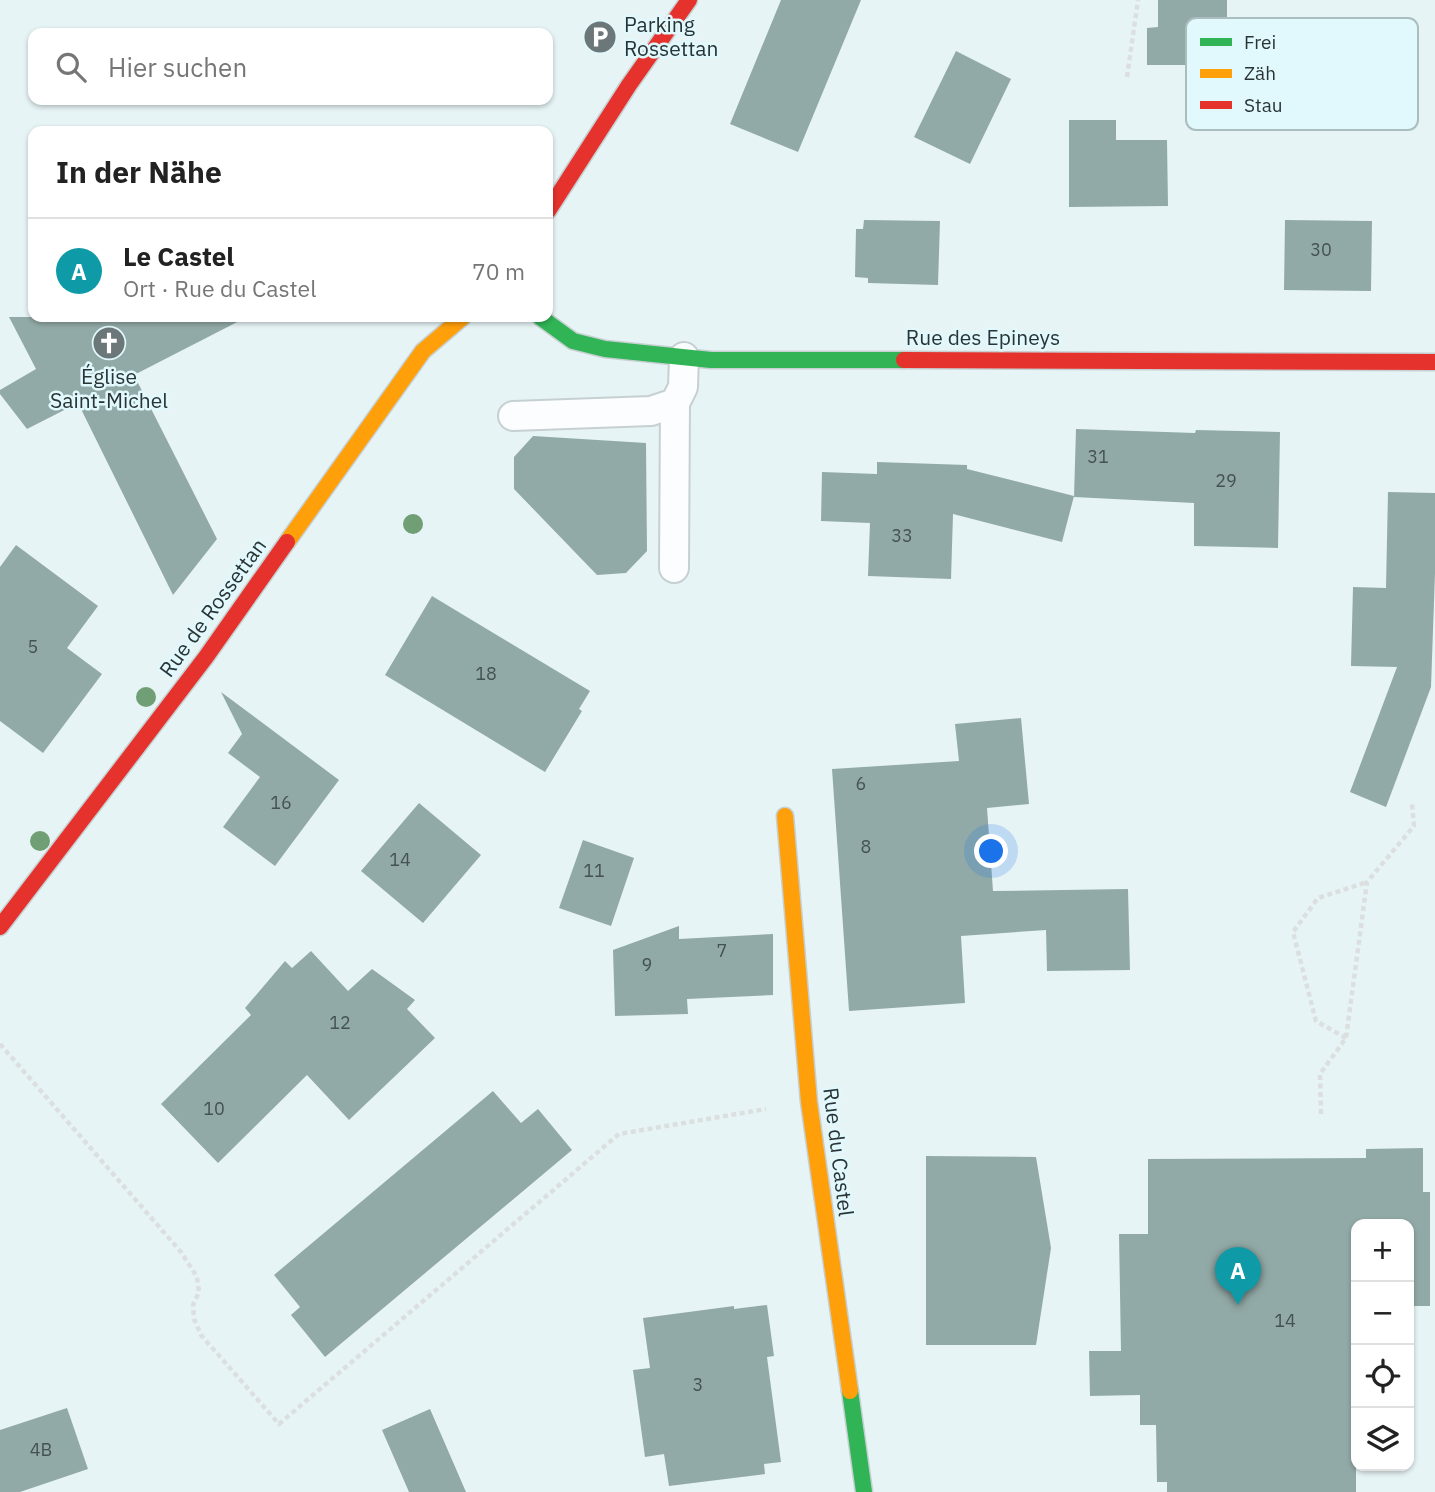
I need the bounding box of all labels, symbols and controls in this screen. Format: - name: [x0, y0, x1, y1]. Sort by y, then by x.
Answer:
- place label: Parking Rossettan: [624, 10, 718, 62]
- parking icon: Parking Rossettan: [581, 18, 619, 56]
- legend: [1186, 18, 1418, 130]
- search box: [28, 28, 553, 105]
- text: Frei: [1244, 30, 1276, 54]
- icon: search: [52, 48, 90, 86]
- text: Hier suchen: [108, 50, 247, 84]
- text: Zäh: [1244, 61, 1276, 85]
- text: Stau: [1244, 93, 1283, 117]
- text: In der Nähe: [56, 152, 222, 191]
- house number: 30: [1310, 238, 1332, 261]
- text: Le Castel: [123, 239, 234, 273]
- text: A: [71, 256, 87, 286]
- text: 70 m: [472, 256, 525, 286]
- text: Ort · Rue du Castel: [123, 273, 316, 303]
- street label: Rue des Epineys: [906, 323, 1060, 351]
- church icon: Église Saint-Michel: [90, 324, 128, 362]
- place label: Église Saint-Michel: [50, 362, 168, 414]
- house number: 31: [1087, 445, 1109, 468]
- house number: 29: [1215, 469, 1237, 492]
- house number: 33: [891, 524, 913, 547]
- street label: Rue de Rossettan: [152, 532, 272, 682]
- house number: 5: [28, 635, 38, 658]
- house number: 18: [475, 662, 497, 685]
- house number: 6: [856, 772, 866, 795]
- house number: 16: [270, 791, 292, 814]
- your location: [974, 834, 1008, 868]
- house number: 8: [861, 835, 871, 858]
- house number: 14: [389, 848, 411, 871]
- house number: 11: [583, 859, 605, 882]
- house number: 7: [717, 939, 727, 962]
- house number: 9: [642, 953, 652, 976]
- house number: 12: [329, 1011, 351, 1034]
- street label: Rue du Castel: [817, 1086, 861, 1218]
- house number: 10: [203, 1097, 225, 1120]
- map controls: [1351, 1219, 1414, 1471]
- button: +: [1351, 1219, 1414, 1282]
- pin: A: [1215, 1247, 1261, 1305]
- button: −: [1351, 1282, 1414, 1345]
- house number: 14: [1274, 1309, 1296, 1332]
- button: locate: [1351, 1345, 1414, 1408]
- house number: 3: [693, 1373, 703, 1396]
- button: layers: [1351, 1408, 1414, 1471]
- house number: 4B: [30, 1438, 52, 1461]

